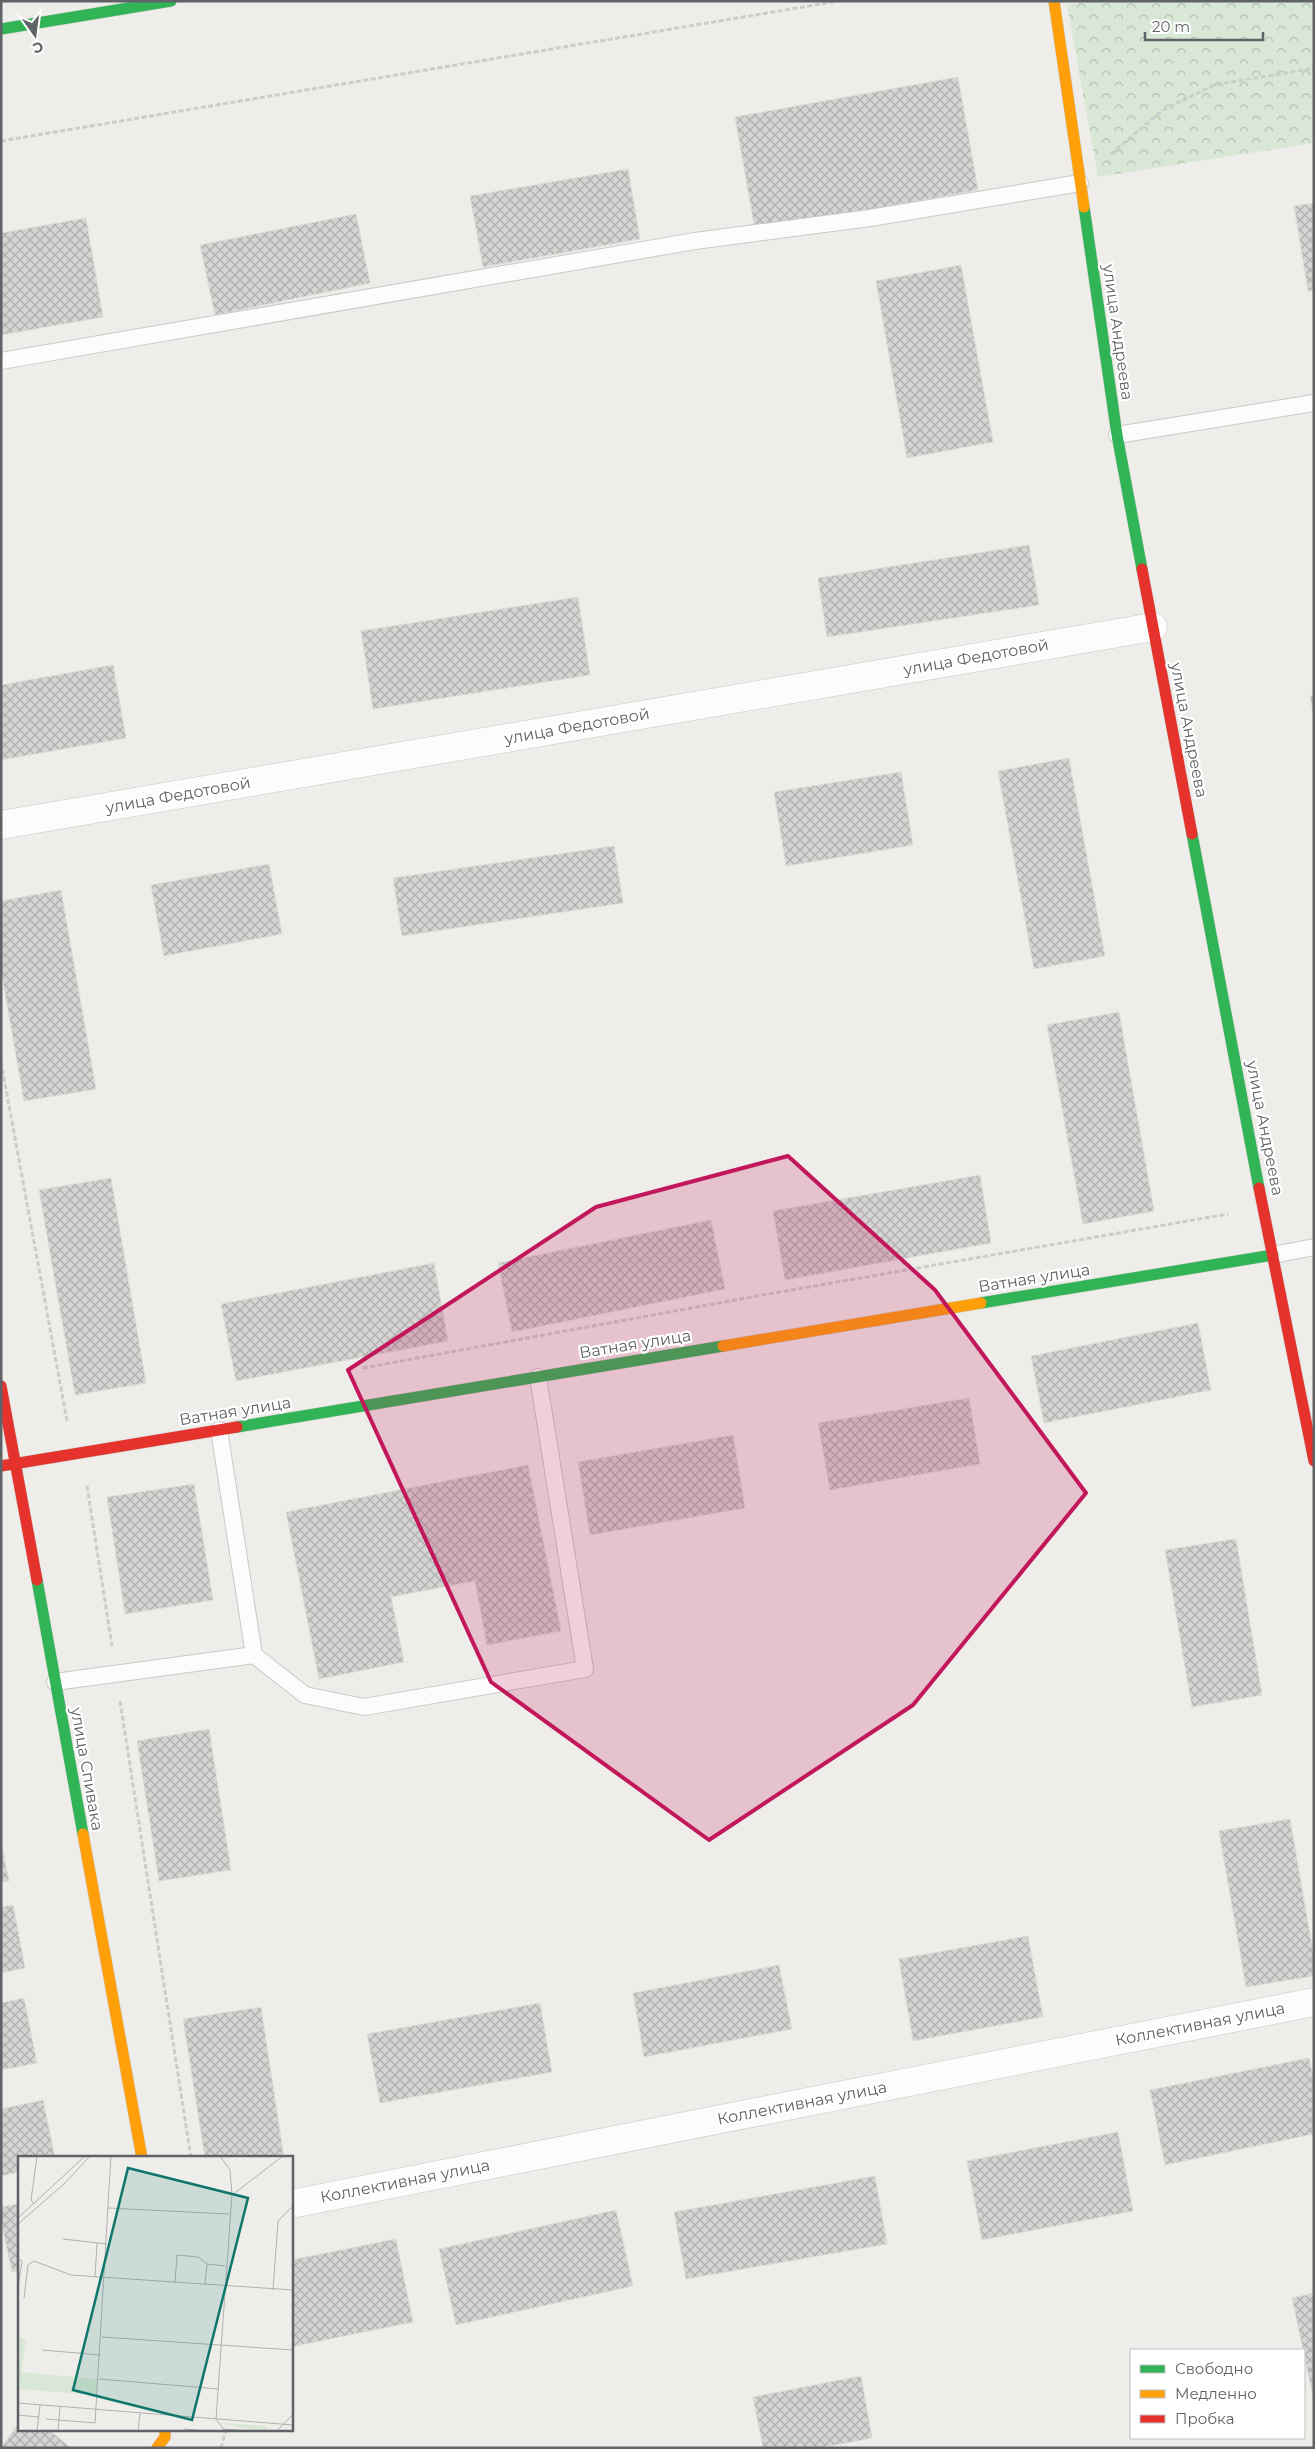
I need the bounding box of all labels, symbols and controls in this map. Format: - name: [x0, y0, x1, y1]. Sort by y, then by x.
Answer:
- north arrow: [10, 10, 60, 60]
- scale bar: [1145, 10, 1262, 42]
- text: 20 m: [1152, 17, 1190, 36]
- text: С: [31, 38, 45, 58]
- street label: улица Андреева: [1099, 262, 1137, 401]
- street label: улица Федотовой: [901, 635, 1050, 679]
- street label: улица Андреева: [1166, 660, 1211, 799]
- street label: улица Федотовой: [502, 704, 651, 748]
- street label: улица Федотовой: [103, 773, 252, 817]
- street label: улица Андреева: [1242, 1058, 1287, 1197]
- street label: Ватная улица: [977, 1260, 1091, 1296]
- street label: Ватная улица: [578, 1326, 692, 1362]
- street label: Ватная улица: [178, 1393, 292, 1429]
- street label: улица Спивака: [67, 1705, 107, 1832]
- street label: Коллективная улица: [1114, 1998, 1286, 2050]
- street label: Коллективная улица: [716, 2077, 888, 2129]
- street label: Коллективная улица: [319, 2155, 491, 2207]
- inset map: [18, 2156, 292, 2432]
- legend: [1130, 2349, 1305, 2439]
- text: Свободно: [1175, 2359, 1253, 2378]
- text: Медленно: [1175, 2384, 1257, 2403]
- text: Пробка: [1175, 2409, 1234, 2428]

